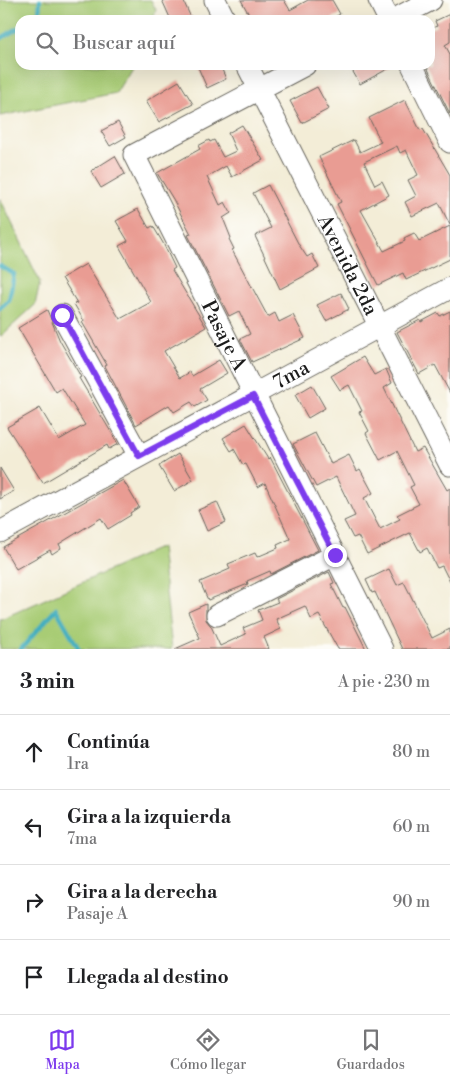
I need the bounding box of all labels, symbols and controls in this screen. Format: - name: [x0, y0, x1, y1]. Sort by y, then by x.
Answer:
- search box: [15, 15, 435, 70]
- icon: search: [33, 29, 61, 57]
- text: Buscar aquí: [73, 31, 175, 55]
- street label: Avenida 2da: [311, 210, 383, 321]
- street label: Pasaje A: [195, 296, 252, 377]
- route start: [51, 304, 74, 327]
- street label: 7ma: [269, 355, 315, 396]
- route end: [324, 544, 347, 567]
- text: 3 min: [20, 669, 75, 695]
- text: A pie · 230 m: [338, 672, 430, 692]
- text: Continúa: [67, 730, 150, 754]
- icon: ahead: [20, 738, 48, 766]
- text: 80 m: [392, 742, 430, 762]
- text: 1ra: [67, 754, 89, 774]
- text: Gira a la izquierda: [67, 805, 231, 829]
- icon: left: [20, 813, 48, 841]
- text: 60 m: [392, 817, 430, 837]
- text: 7ma: [67, 829, 97, 849]
- text: Gira a la derecha: [67, 880, 217, 904]
- icon: right: [20, 888, 48, 916]
- text: 90 m: [392, 892, 430, 912]
- text: Pasaje A: [67, 904, 128, 924]
- icon: arrive: [20, 963, 48, 991]
- text: Llegada al destino: [67, 965, 229, 989]
- tab: Mapa: [45, 1026, 80, 1074]
- tab: Cómo llegar: [170, 1026, 246, 1074]
- tab: Guardados: [337, 1026, 405, 1074]

